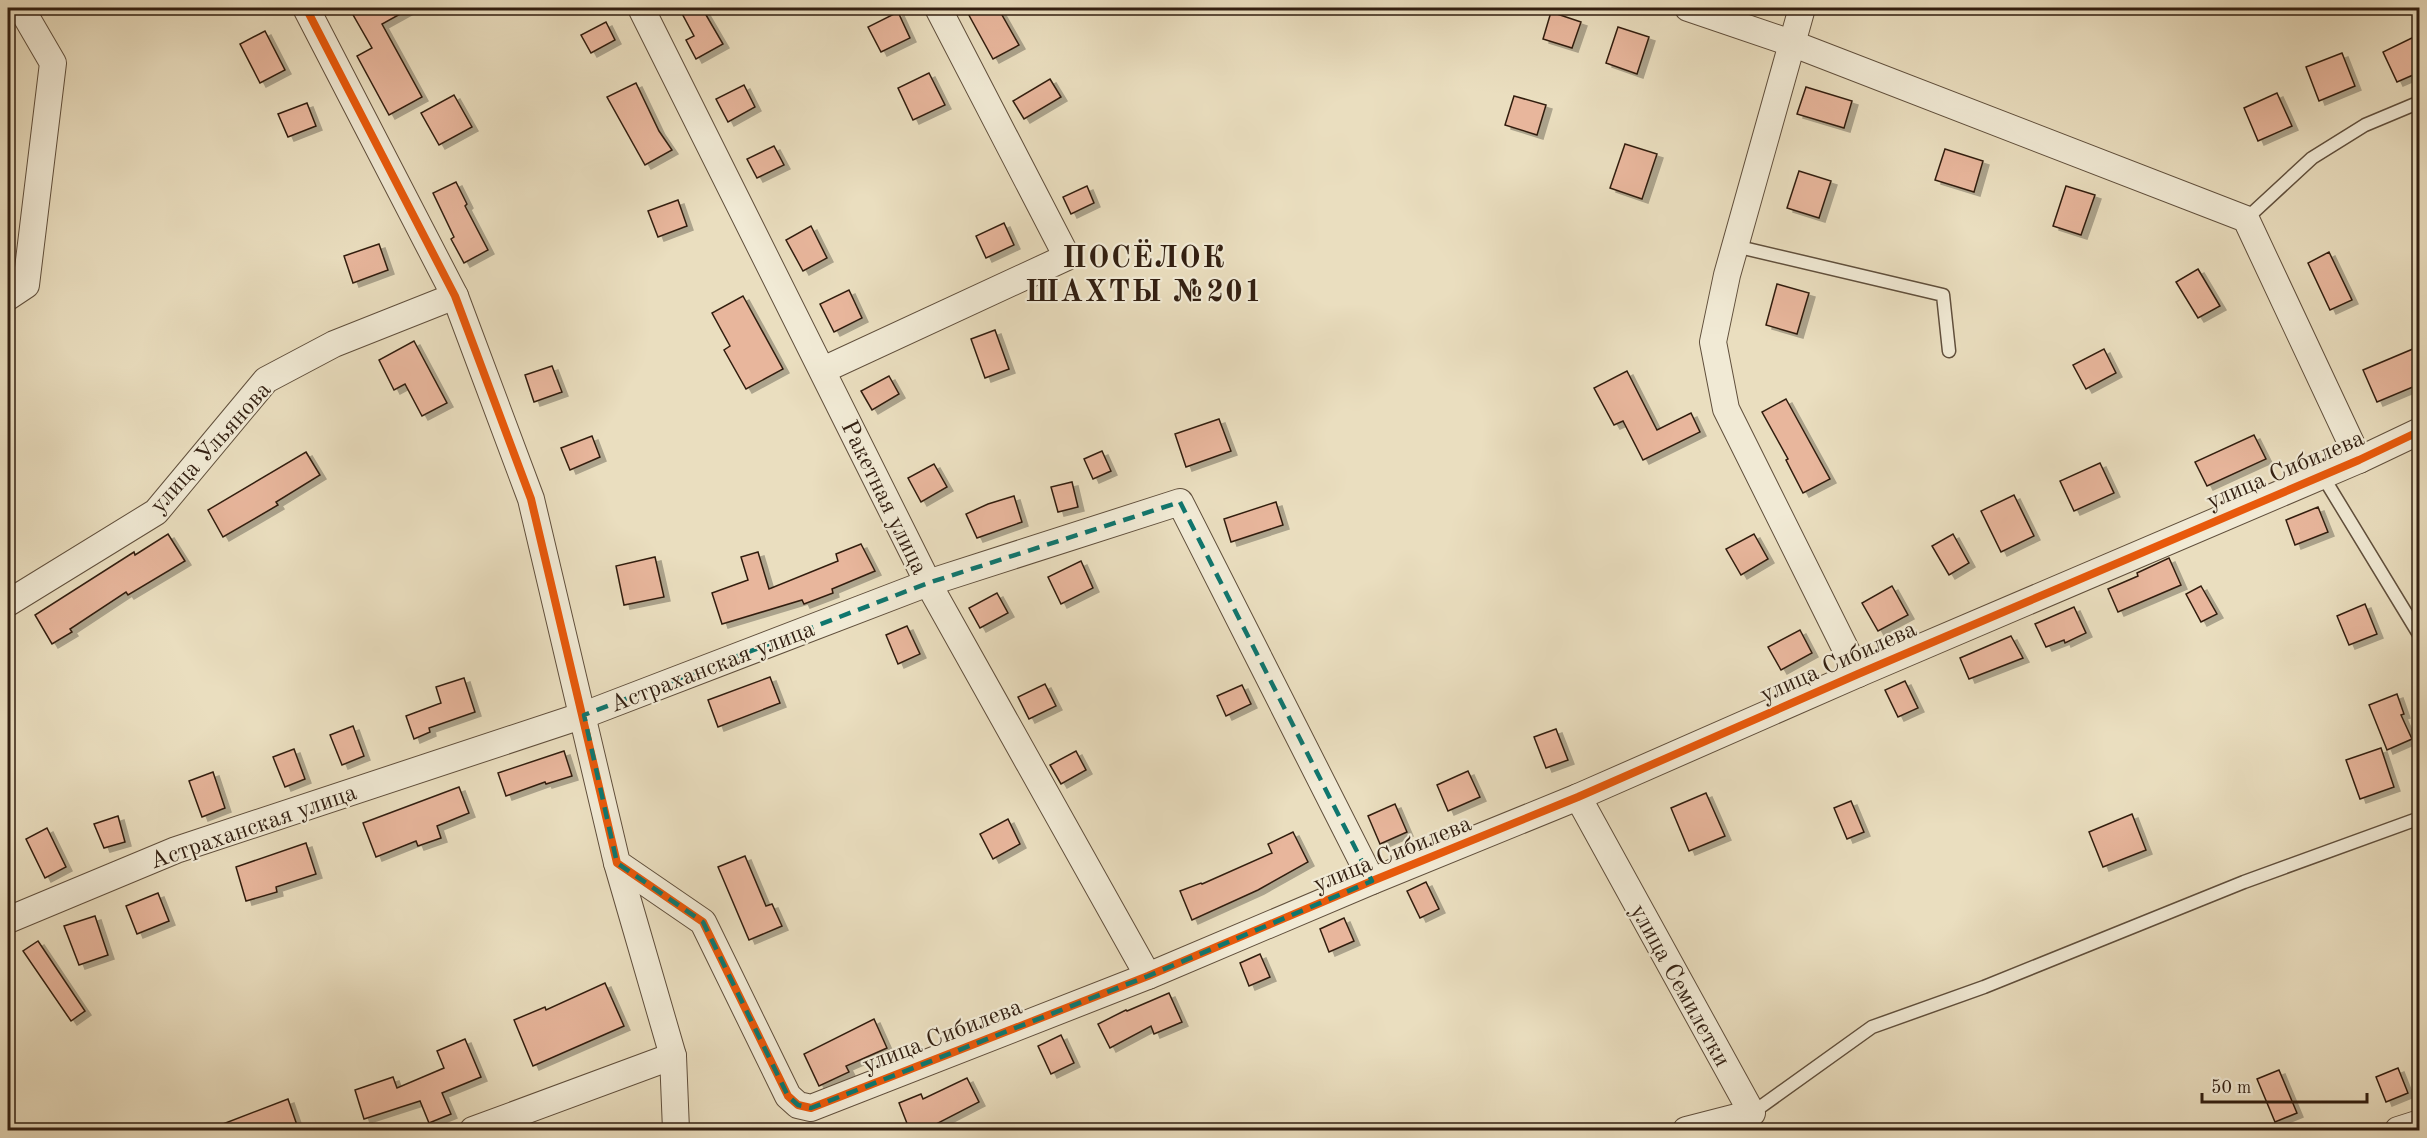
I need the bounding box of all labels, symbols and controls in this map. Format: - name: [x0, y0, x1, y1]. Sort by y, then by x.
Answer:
- district label: ПОСЁЛОК ШАХТЫ №201: [1025, 239, 1263, 308]
- street label: улица Ульянова: [147, 378, 276, 519]
- street label: Ракетная улица: [836, 417, 931, 579]
- street label: улица Сибилева: [2204, 427, 2368, 515]
- street label: Астраханская улица: [607, 618, 818, 718]
- street label: улица Сибилева: [1757, 618, 1921, 708]
- street label: Астраханская улица: [147, 781, 360, 875]
- street label: улица Сибилева: [1310, 812, 1475, 898]
- street label: улица Семилетки: [1625, 901, 1734, 1071]
- street label: улица Сибилева: [860, 995, 1026, 1078]
- scale bar: [2202, 1066, 2367, 1104]
- text: 50 m: [2211, 1079, 2251, 1097]

